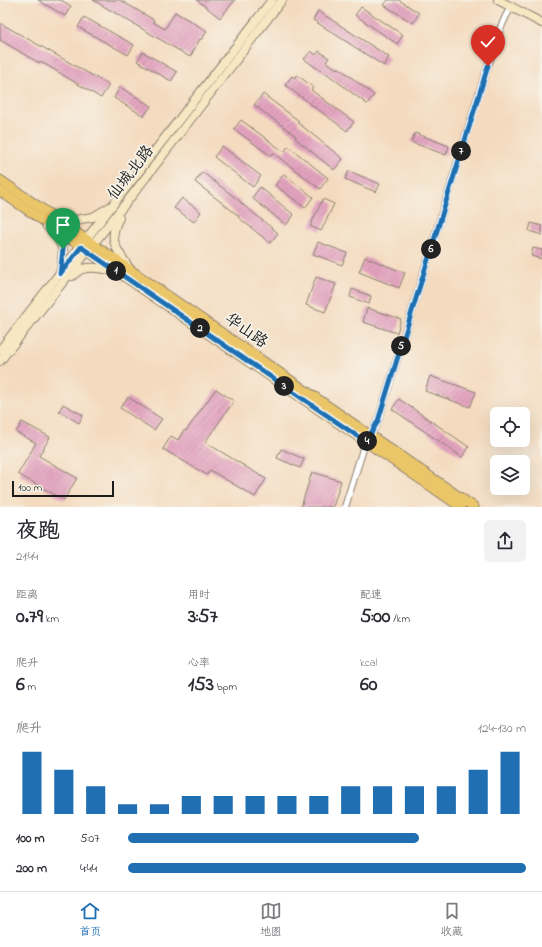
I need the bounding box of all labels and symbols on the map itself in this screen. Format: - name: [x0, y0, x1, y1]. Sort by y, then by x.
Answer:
- pin: [471, 25, 505, 66]
- street label: 仙城北路: [102, 140, 160, 206]
- pin: 7: [451, 141, 471, 161]
- pin: [46, 208, 80, 249]
- pin: 6: [421, 239, 441, 259]
- pin: 1: [106, 261, 126, 281]
- street label: 华山路: [219, 307, 273, 355]
- pin: 2: [190, 318, 210, 338]
- pin: 5: [391, 336, 411, 356]
- pin: 3: [274, 376, 294, 396]
- pin: 4: [357, 431, 377, 451]
- scale bar: [12, 479, 114, 498]

